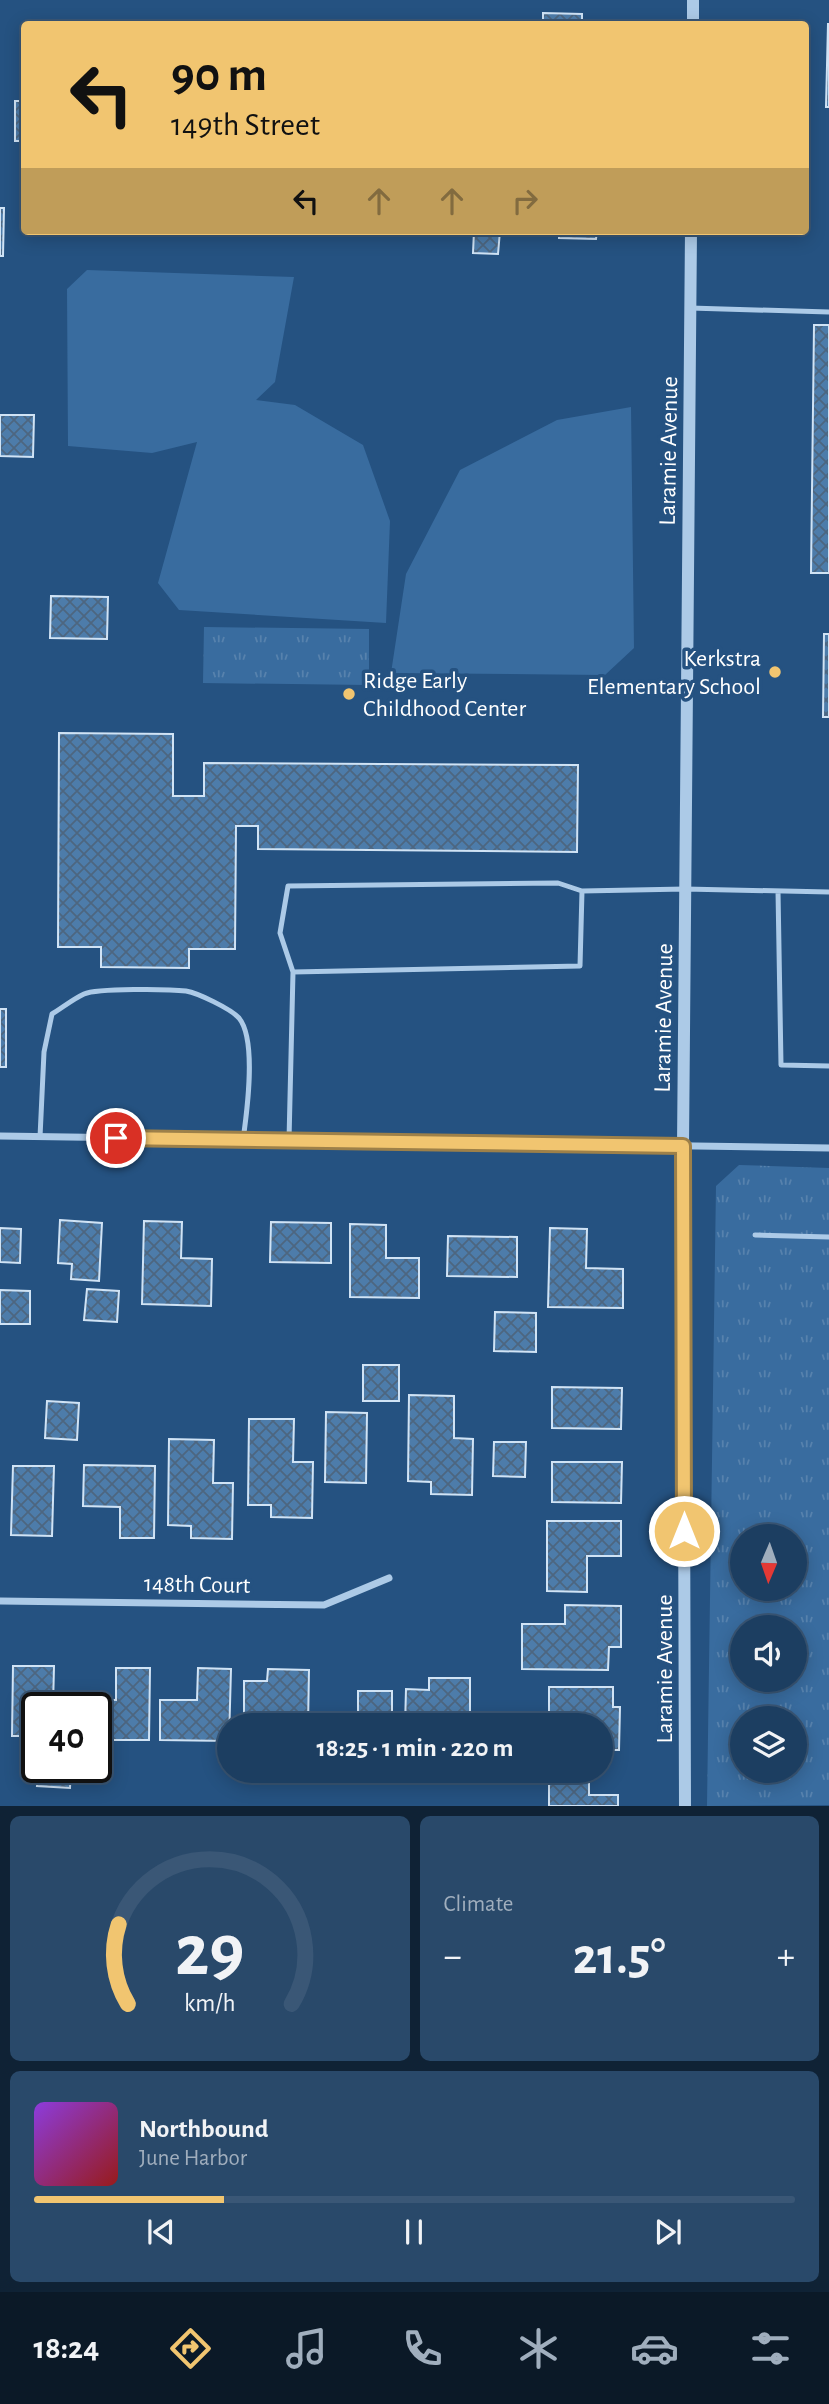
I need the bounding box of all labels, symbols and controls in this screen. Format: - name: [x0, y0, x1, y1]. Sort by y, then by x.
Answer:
- icon: left: [56, 49, 147, 140]
- text: 90 m: [171, 51, 267, 100]
- text: 149th Street: [171, 109, 320, 141]
- icon: left: [287, 182, 325, 220]
- icon: ahead: [360, 182, 398, 220]
- icon: ahead: [433, 182, 471, 220]
- icon: right: [506, 182, 544, 220]
- street label: Laramie Avenue: [656, 376, 682, 526]
- place label: Kerkstra Elementary School: [587, 647, 761, 699]
- marker: Kerkstra Elementary School: [767, 664, 783, 680]
- place label: Ridge Early Childhood Center: [363, 669, 526, 721]
- marker: Ridge Early Childhood Center: [341, 686, 357, 702]
- street label: Laramie Avenue: [651, 943, 677, 1093]
- pin: [86, 1108, 146, 1168]
- icon: arrive: [97, 1119, 135, 1157]
- position arrow: [647, 1494, 721, 1568]
- north arrow: [730, 1524, 807, 1601]
- map controls: [730, 1524, 807, 1783]
- street label: 148th Court: [144, 1572, 251, 1598]
- street label: Laramie Avenue: [653, 1594, 677, 1744]
- button: sound: [730, 1615, 807, 1692]
- speed limit sign: 40: [21, 1692, 112, 1783]
- button: layers: [730, 1706, 807, 1783]
- text: 18:25 · 1 min · 220 m: [317, 1735, 513, 1761]
- text: Climate: [444, 1893, 513, 1916]
- text: 29: [175, 1917, 244, 1990]
- text: 21.5°: [573, 1931, 666, 1983]
- text: −: [444, 1938, 462, 1976]
- text: +: [777, 1938, 795, 1976]
- text: km/h: [184, 1991, 236, 2016]
- text: Northbound: [139, 2116, 268, 2142]
- text: June Harbor: [139, 2147, 247, 2170]
- icon: previous: [142, 2213, 180, 2251]
- icon: pause: [395, 2213, 433, 2251]
- icon: next: [649, 2213, 687, 2251]
- icon: directions: [166, 2324, 215, 2373]
- icon: music: [282, 2324, 331, 2373]
- icon: phone: [398, 2324, 447, 2373]
- icon: climate: [514, 2324, 563, 2373]
- icon: car: [630, 2324, 679, 2373]
- icon: filters: [746, 2324, 795, 2373]
- text: 18:24: [34, 2332, 99, 2364]

